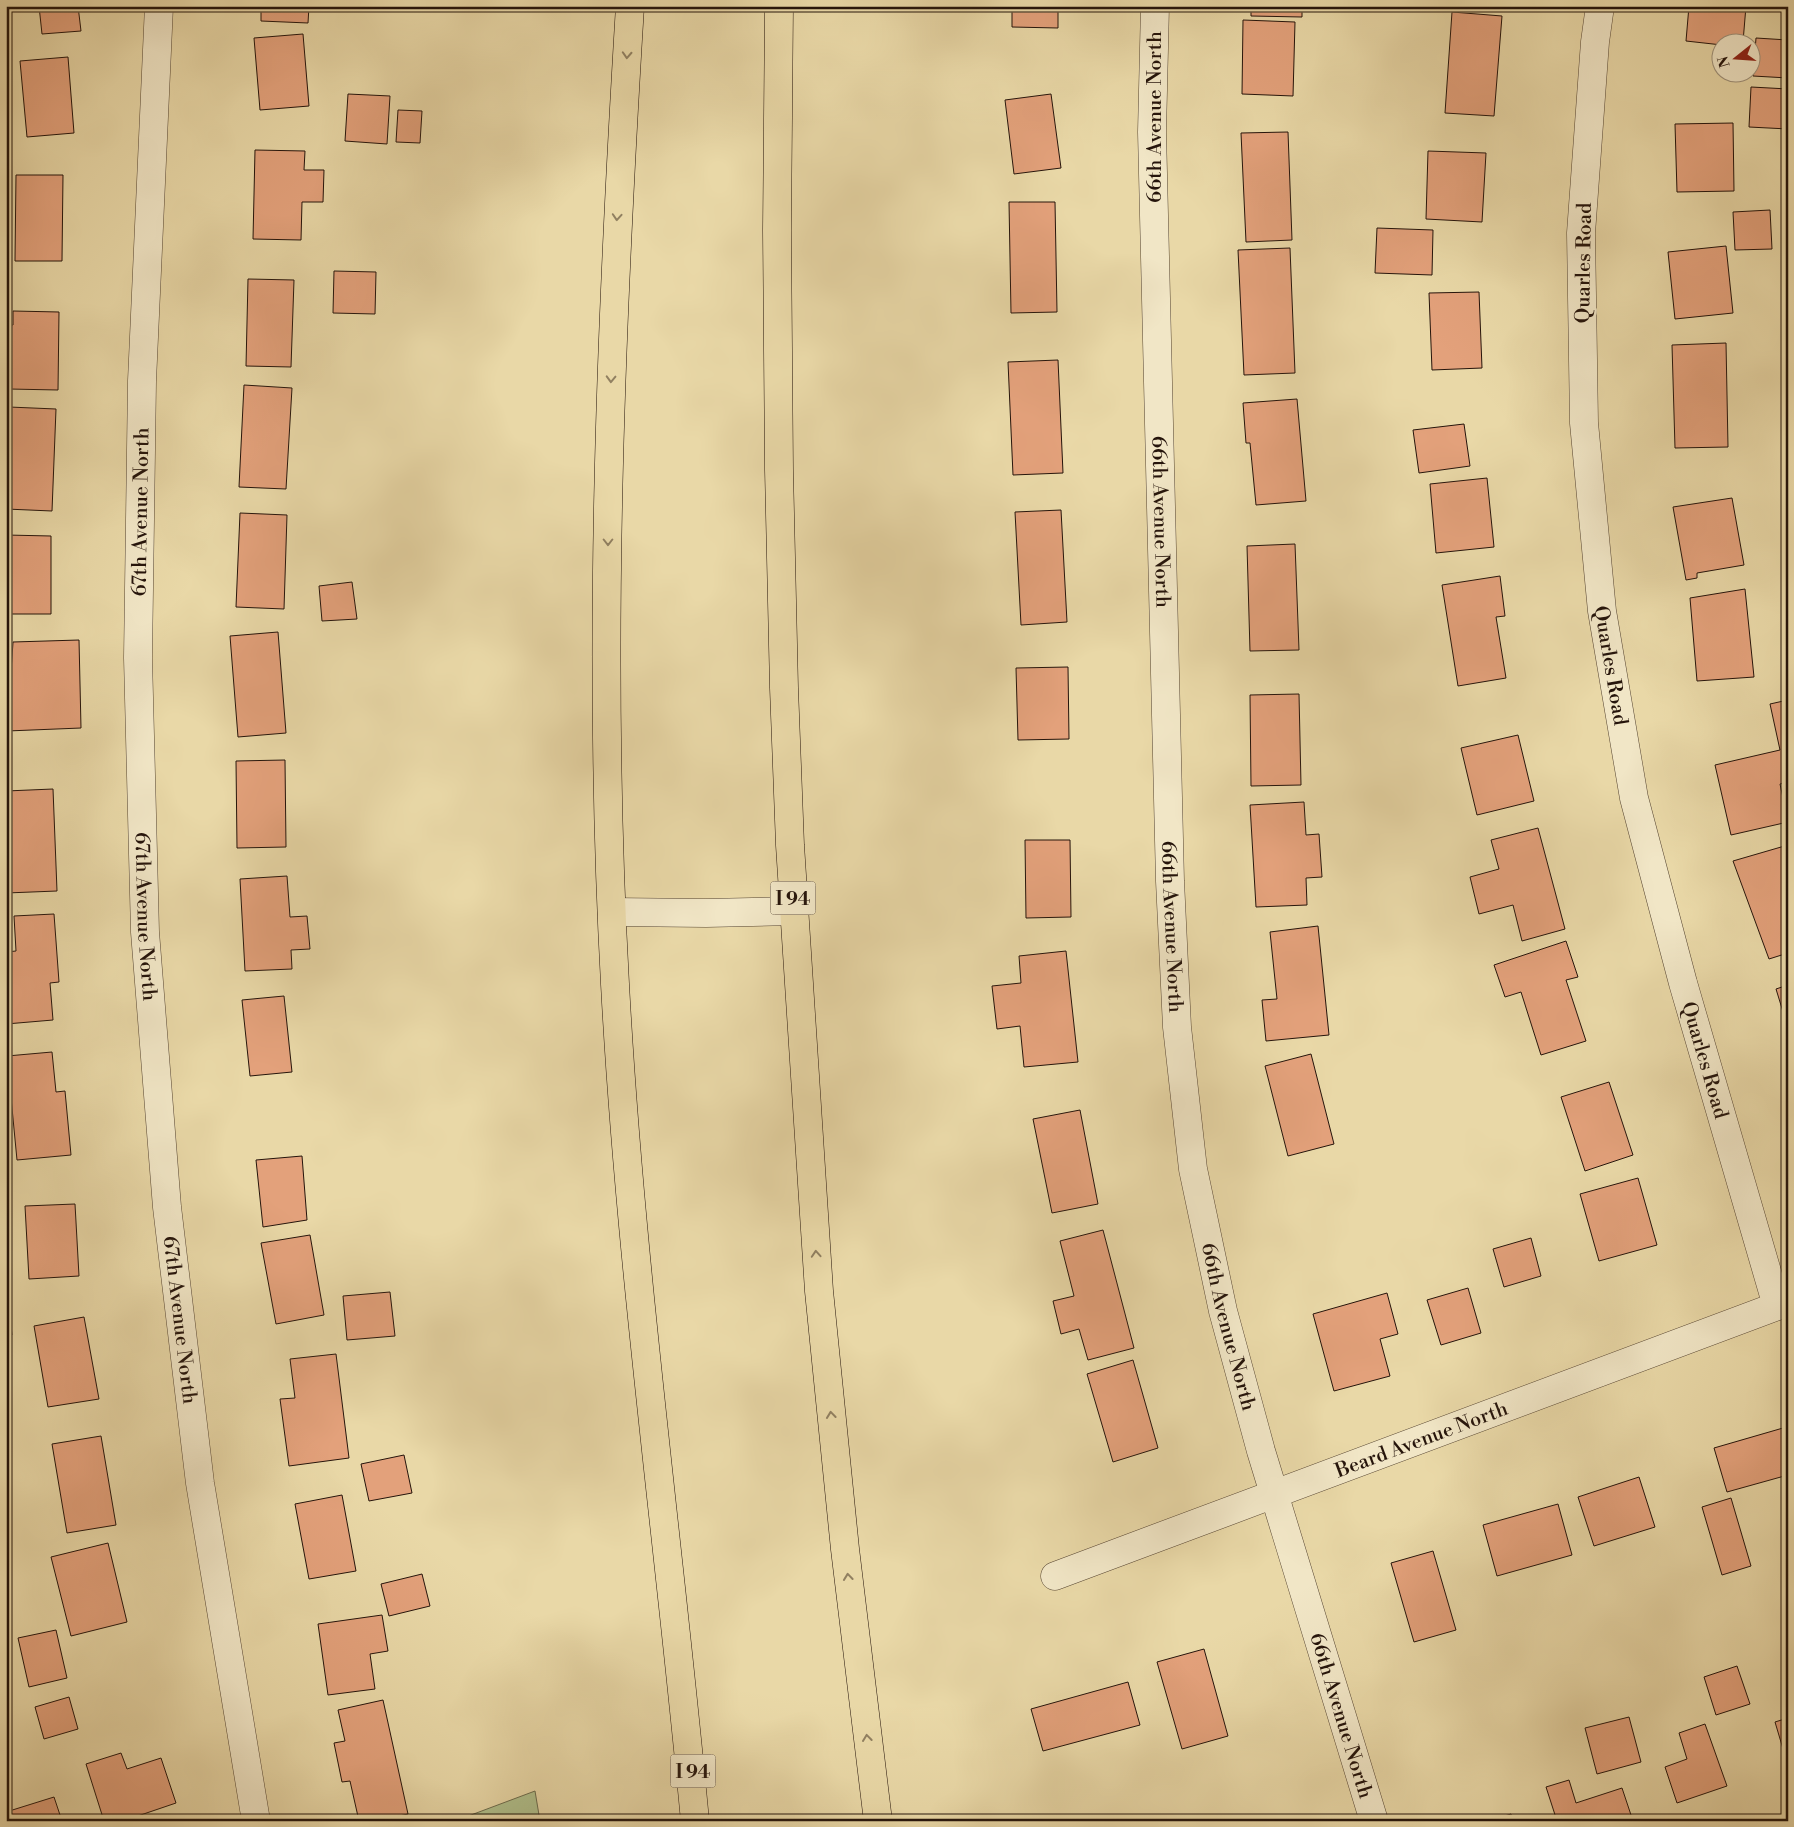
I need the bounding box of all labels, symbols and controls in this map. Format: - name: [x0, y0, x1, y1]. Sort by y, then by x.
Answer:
- street label: 66th Avenue North: [1143, 31, 1168, 203]
- north arrow: [1712, 32, 1762, 82]
- one-way arrow: [622, 51, 633, 59]
- text: N: [1714, 54, 1735, 69]
- street label: Quarles Road: [1571, 202, 1598, 324]
- one-way arrow: [612, 213, 623, 221]
- one-way arrow: [606, 376, 616, 384]
- street label: 67th Avenue North: [128, 427, 155, 597]
- street label: 66th Avenue North: [1145, 436, 1174, 608]
- one-way arrow: [603, 538, 613, 546]
- street label: Quarles Road: [1587, 604, 1632, 728]
- street label: 67th Avenue North: [128, 832, 161, 1002]
- street label: 66th Avenue North: [1155, 840, 1187, 1013]
- road number: I 94: [770, 881, 816, 914]
- street label: Quarles Road: [1675, 999, 1733, 1122]
- street label: 67th Avenue North: [157, 1235, 201, 1405]
- street label: 66th Avenue North: [1195, 1241, 1261, 1414]
- one-way arrow: [811, 1249, 822, 1257]
- street label: Beard Avenue North: [1331, 1397, 1512, 1485]
- one-way arrow: [826, 1411, 837, 1419]
- one-way arrow: [843, 1573, 854, 1581]
- street label: 66th Avenue North: [1303, 1630, 1377, 1802]
- one-way arrow: [863, 1734, 873, 1743]
- road number: I 94: [670, 1754, 716, 1788]

